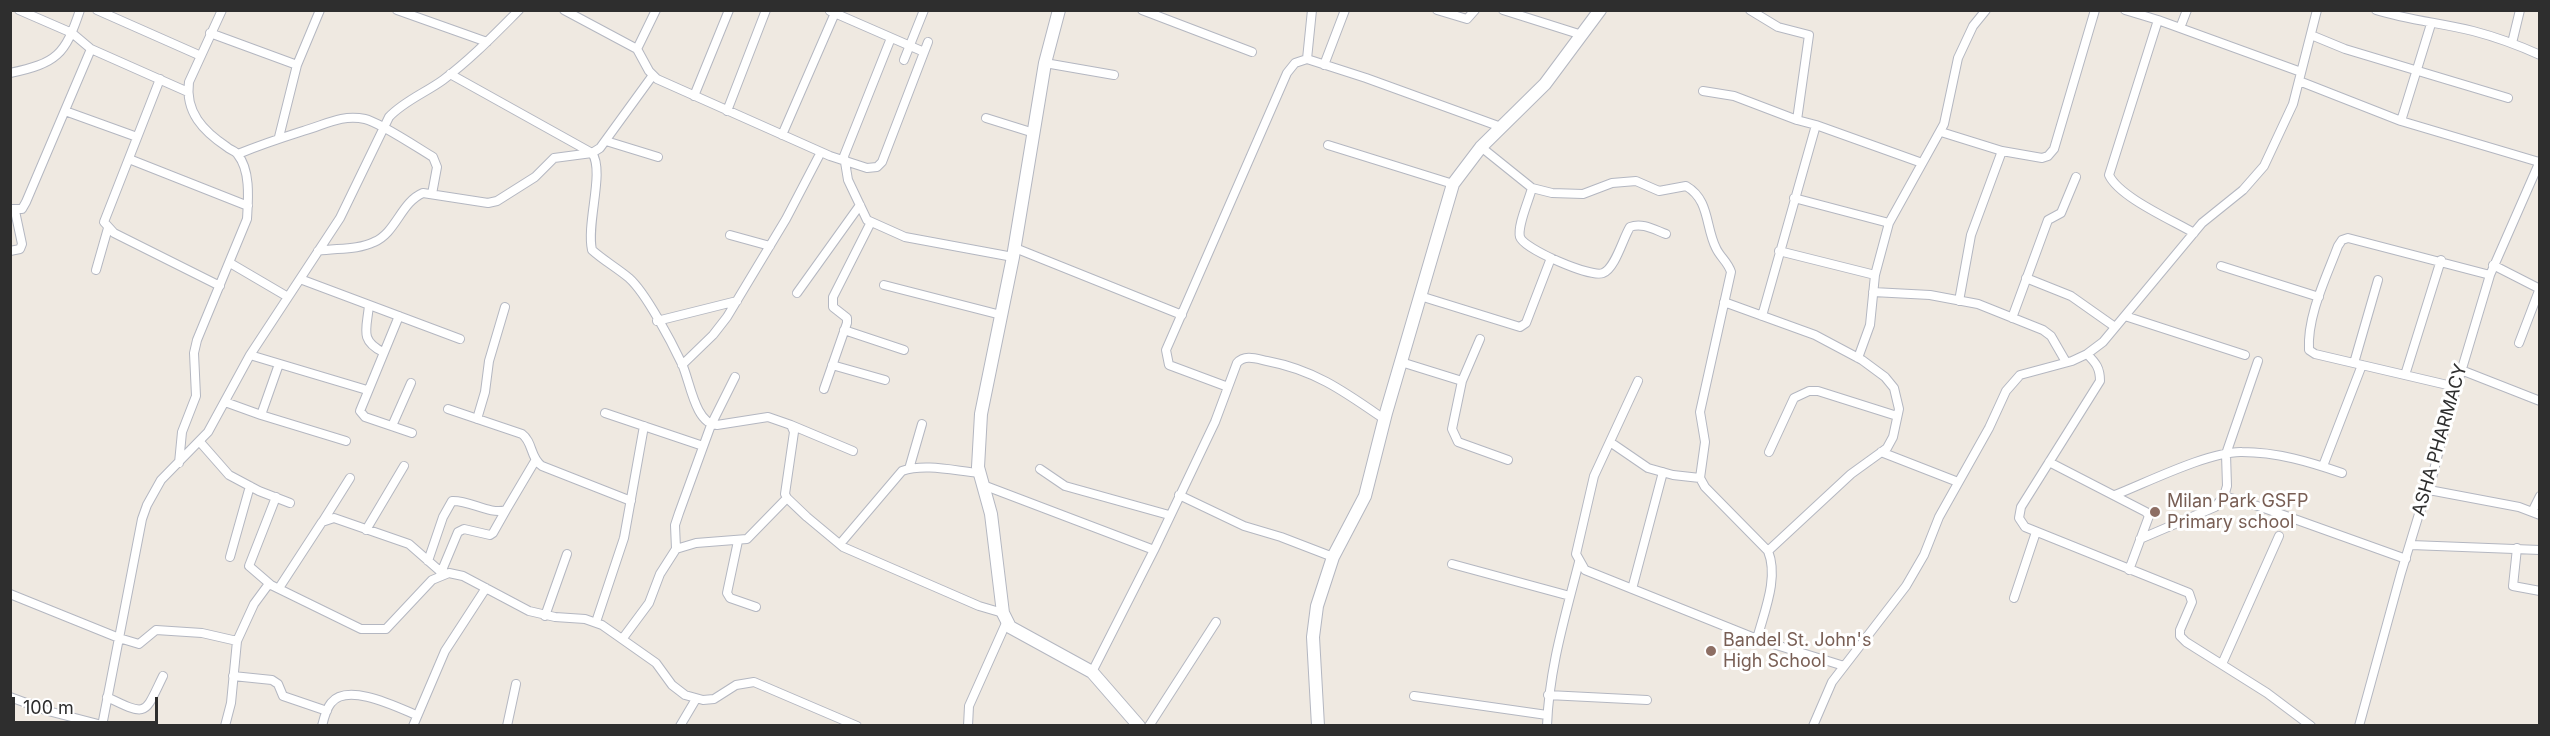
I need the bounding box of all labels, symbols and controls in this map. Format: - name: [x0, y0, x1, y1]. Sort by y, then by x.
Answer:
- street label: ASHA PHARMACY: [2408, 362, 2472, 518]
- place label: Milan Park GSFP Primary school: [2167, 491, 2308, 534]
- marker: Milan Park GSFP Primary school: [2148, 505, 2162, 519]
- place label: Bandel St. John's High School: [1723, 630, 1871, 672]
- marker: Bandel St. John's High School: [1704, 644, 1718, 658]
- scale bar: [15, 685, 160, 723]
- text: 100 m: [23, 697, 74, 718]

